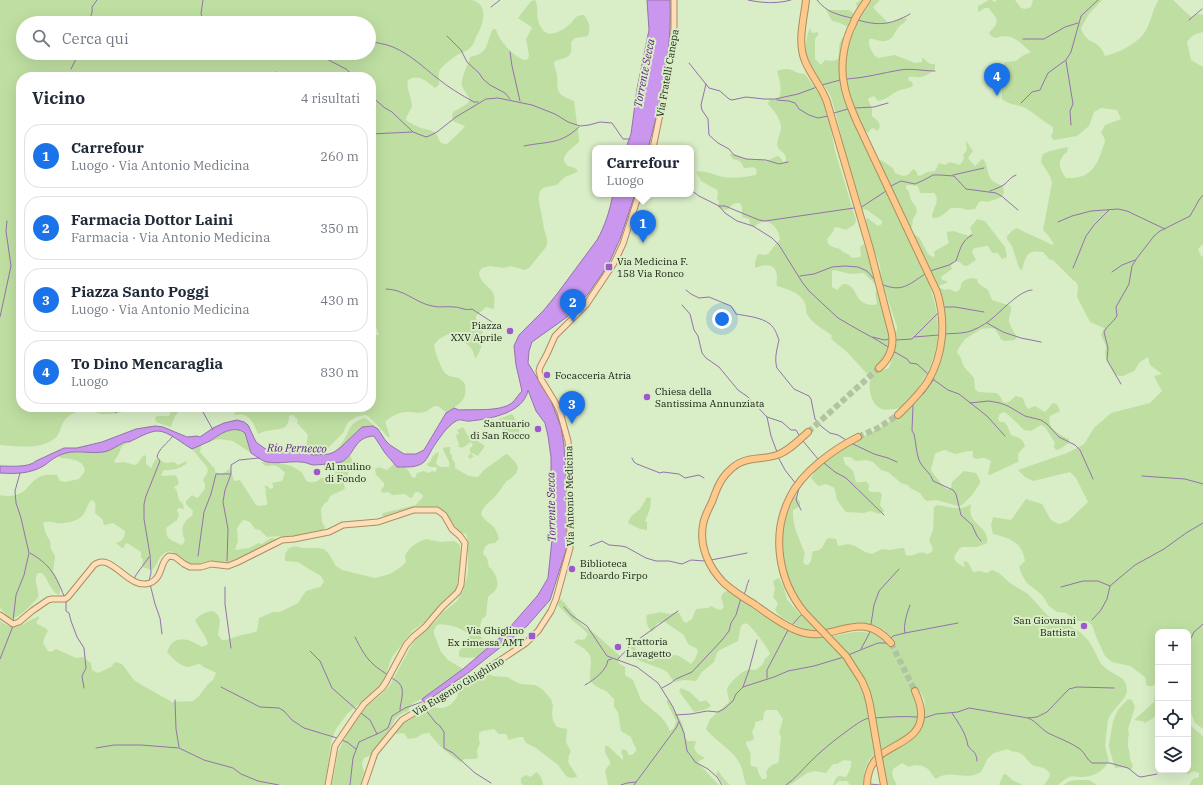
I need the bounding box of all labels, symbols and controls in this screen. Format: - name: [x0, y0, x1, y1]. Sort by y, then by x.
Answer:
- search box: [16, 16, 376, 60]
- icon: search: [30, 27, 52, 49]
- street label: Via Fratelli Canepa: [653, 28, 682, 118]
- text: Cerca qui: [62, 29, 129, 48]
- water label: Torrente Secca: [630, 37, 658, 109]
- pin: 4: [984, 63, 1010, 96]
- text: Vicino: [32, 87, 85, 109]
- text: 4 risultati: [301, 90, 360, 107]
- text: Carrefour: [71, 138, 144, 157]
- popup: [592, 145, 694, 197]
- text: 1: [42, 148, 50, 165]
- text: 260 m: [320, 148, 359, 165]
- text: Carrefour: [607, 153, 679, 172]
- text: Luogo · Via Antonio Medicina: [71, 157, 250, 174]
- text: Luogo: [607, 172, 644, 189]
- text: Farmacia Dottor Laini: [71, 210, 233, 229]
- pin: 1: [630, 210, 656, 243]
- text: 2: [42, 220, 50, 237]
- text: 350 m: [320, 220, 359, 237]
- text: Farmacia · Via Antonio Medicina: [71, 229, 270, 246]
- place label: Via Medicina F. 158 Via Ronco: [617, 255, 688, 280]
- marker: Via Medicina F. 158 Via Ronco: [604, 262, 614, 272]
- text: Piazza Santo Poggi: [71, 282, 209, 301]
- pin: 2: [560, 289, 586, 322]
- text: 3: [42, 292, 50, 309]
- text: 430 m: [320, 292, 359, 309]
- text: Luogo · Via Antonio Medicina: [71, 301, 250, 318]
- your location: [712, 309, 732, 329]
- place label: Piazza XXV Aprile: [451, 319, 503, 344]
- marker: Piazza XXV Aprile: [505, 326, 515, 336]
- text: To Dino Mencaraglia: [71, 354, 223, 373]
- text: 4: [42, 364, 50, 381]
- text: 830 m: [320, 364, 359, 381]
- place label: Focacceria Atria: [555, 369, 632, 382]
- marker: Focacceria Atria: [542, 370, 552, 380]
- text: Luogo: [71, 373, 108, 390]
- place label: Chiesa della Santissima Annunziata: [655, 385, 765, 410]
- pin: 3: [559, 391, 585, 424]
- marker: Chiesa della Santissima Annunziata: [642, 392, 652, 402]
- place label: Santuario di San Rocco: [470, 417, 530, 442]
- marker: Santuario di San Rocco: [533, 424, 543, 434]
- water label: Rio Pernecco: [266, 440, 328, 456]
- street label: Via Antonio Medicina: [562, 445, 577, 547]
- place label: Al mulino di Fondo: [325, 460, 371, 485]
- marker: Al mulino di Fondo: [312, 467, 322, 477]
- water label: Torrente Secca: [543, 472, 559, 542]
- place label: Biblioteca Edoardo Firpo: [580, 557, 648, 582]
- marker: Biblioteca Edoardo Firpo: [567, 564, 577, 574]
- place label: San Giovanni Battista: [1013, 614, 1077, 639]
- marker: San Giovanni Battista: [1079, 621, 1089, 631]
- place label: Via Ghiglino Ex rimessa AMT: [448, 624, 524, 649]
- map controls: [1155, 629, 1191, 773]
- button: +: [1155, 629, 1191, 665]
- marker: Via Ghiglino Ex rimessa AMT: [527, 631, 537, 641]
- place label: Trattoria Lavagetto: [626, 635, 672, 660]
- marker: Trattoria Lavagetto: [613, 642, 623, 652]
- street label: Via Eugenio Ghighlino: [410, 654, 507, 719]
- button: −: [1155, 665, 1191, 701]
- button: locate: [1155, 701, 1191, 737]
- button: layers: [1155, 737, 1191, 773]

